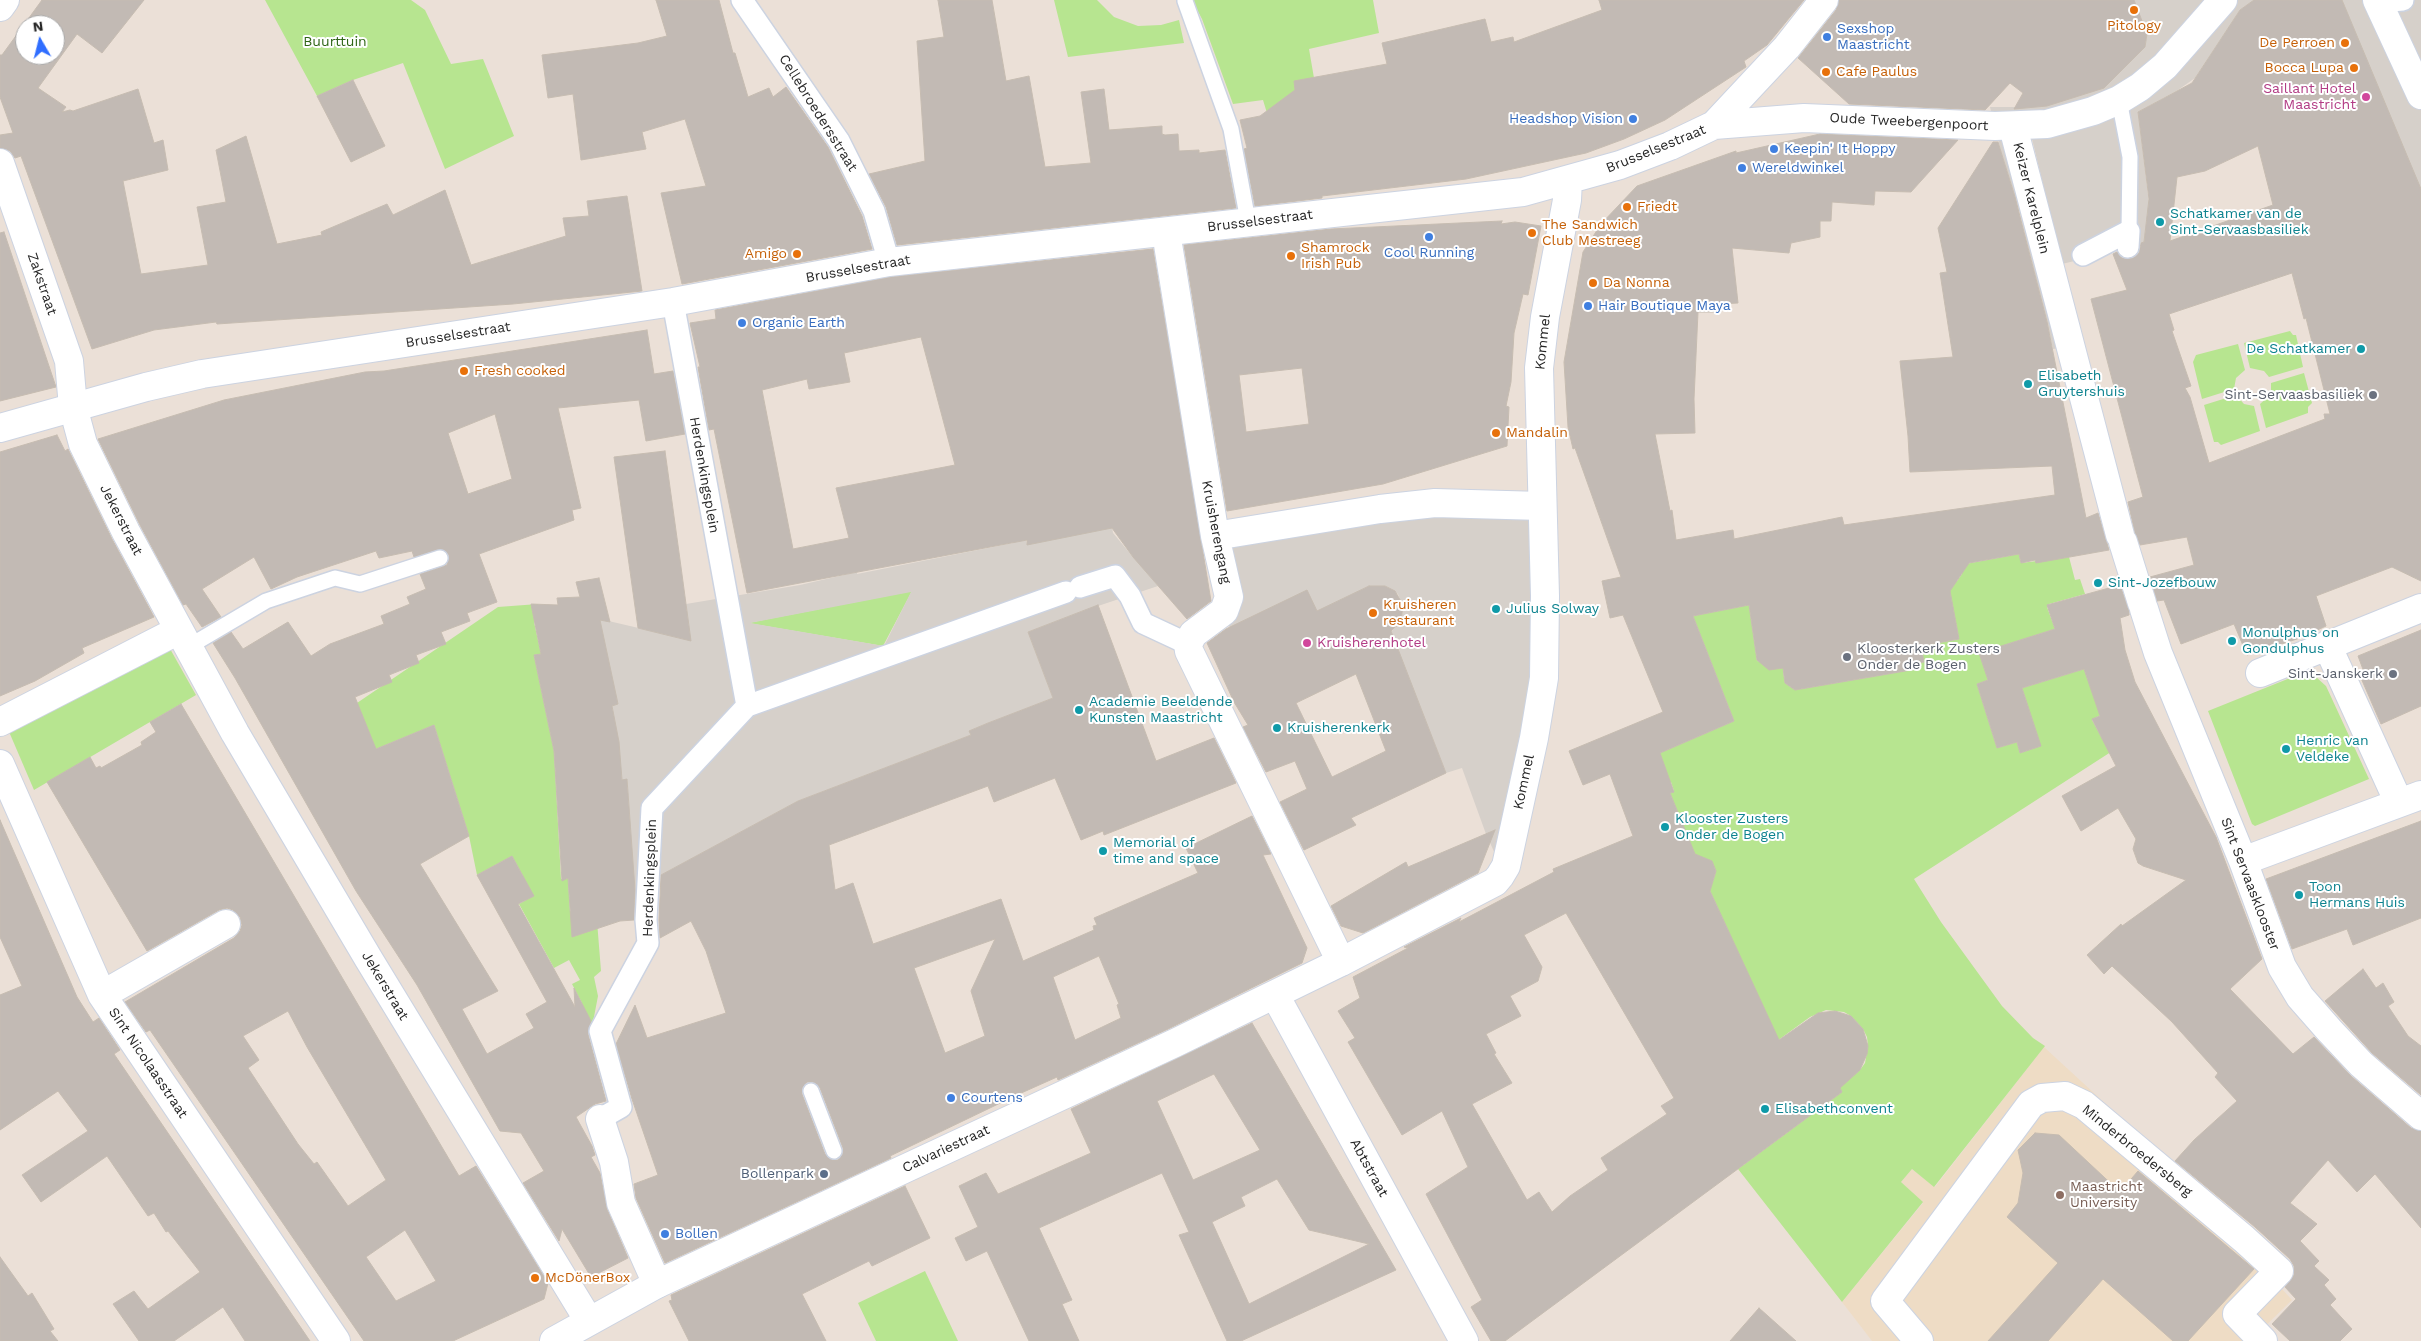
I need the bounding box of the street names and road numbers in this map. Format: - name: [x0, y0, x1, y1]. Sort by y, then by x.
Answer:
- street label: Cellebroedersstraat: [775, 51, 861, 175]
- street label: Oude Tweebergenpoort: [1829, 109, 1989, 135]
- street label: Brusselsestraat: [1604, 121, 1708, 177]
- street label: Keizer Karelplein: [2009, 140, 2053, 256]
- street label: Brusselsestraat: [1206, 206, 1314, 236]
- street label: Zakstraat: [24, 251, 60, 317]
- street label: Brusselsestraat: [804, 252, 912, 286]
- street label: Kommel: [1532, 313, 1554, 371]
- street label: Brusselsestraat: [404, 318, 512, 352]
- street label: Herdenkingsplein: [685, 415, 723, 535]
- street label: Kruisherengang: [1198, 479, 1234, 585]
- street label: Jekerstraat: [96, 482, 146, 558]
- street label: Kommel: [1510, 753, 1538, 811]
- street label: Sint Servaasklooster: [2217, 815, 2283, 953]
- street label: Herdenkingsplein: [640, 819, 660, 937]
- street label: Jekerstraat: [358, 949, 412, 1023]
- street label: Sint Nicolaasstraat: [105, 1005, 191, 1121]
- street label: Minderbroedersberg: [2078, 1101, 2196, 1201]
- street label: Calvariestraat: [900, 1121, 992, 1177]
- street label: Abtstraat: [1346, 1136, 1392, 1200]

